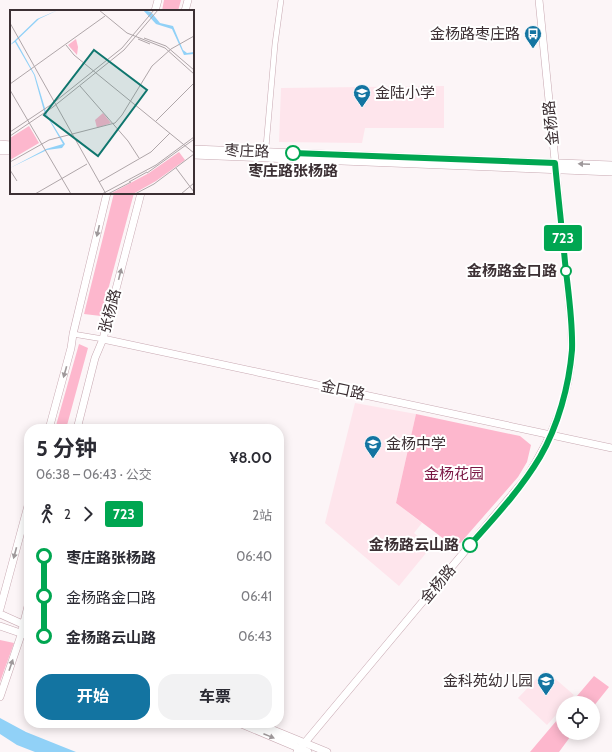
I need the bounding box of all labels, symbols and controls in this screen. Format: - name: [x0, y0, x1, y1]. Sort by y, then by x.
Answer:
- inset map: [10, 10, 194, 194]
- bus stop icon: 金杨路枣庄路: [523, 24, 543, 49]
- place label: 金杨路枣庄路: [430, 25, 520, 43]
- school or university icon: 金陆小学: [352, 83, 372, 108]
- place label: 金陆小学: [375, 84, 435, 102]
- street label: 金杨路: [540, 100, 562, 146]
- street label: 枣庄路: [224, 141, 270, 161]
- marker: 枣庄路张杨路: [285, 145, 301, 161]
- one-way arrow: [577, 161, 590, 167]
- place label: 枣庄路张杨路: [248, 162, 338, 180]
- one-way arrow: [94, 225, 100, 237]
- line badge: 723: [540, 225, 586, 251]
- text: 723: [552, 229, 574, 247]
- place label: 金杨路金口路: [467, 262, 557, 280]
- marker: 金杨路金口路: [560, 265, 572, 277]
- one-way arrow: [117, 268, 123, 281]
- street label: 张杨路: [95, 287, 125, 335]
- one-way arrow: [61, 366, 67, 378]
- street label: 金口路: [319, 377, 367, 403]
- school or university icon: 金杨中学: [363, 434, 383, 459]
- text: 5 分钟: [36, 435, 97, 462]
- place label: 金杨中学: [386, 435, 446, 453]
- text: ¥8.00: [230, 449, 272, 467]
- park label: 金杨花园: [424, 465, 484, 483]
- text: 06:38 – 06:43 · 公交: [36, 466, 152, 482]
- icon: walk: [36, 503, 58, 525]
- icon: forward: [77, 503, 99, 525]
- text: 723: [113, 505, 135, 523]
- text: 2: [64, 506, 71, 522]
- text: 2站: [252, 507, 272, 523]
- place label: 金杨路云山路: [369, 536, 459, 554]
- marker: 金杨路云山路: [462, 537, 478, 553]
- one-way arrow: [12, 547, 18, 559]
- text: 06:40: [236, 548, 272, 564]
- text: 枣庄路张杨路: [66, 549, 156, 567]
- street label: 金杨路: [417, 561, 459, 607]
- text: 06:41: [241, 588, 272, 604]
- text: 金杨路金口路: [66, 589, 156, 607]
- text: 06:43: [238, 628, 272, 644]
- text: 金杨路云山路: [66, 629, 156, 647]
- one-way arrow: [8, 658, 14, 670]
- school or university icon: 金科苑幼儿园: [536, 671, 556, 696]
- place label: 金科苑幼儿园: [443, 672, 533, 690]
- button: 开始: [36, 674, 150, 720]
- button: 车票: [158, 674, 272, 720]
- map controls: [556, 696, 600, 740]
- button: locate: [556, 696, 600, 740]
- one-way arrow: [264, 733, 276, 739]

